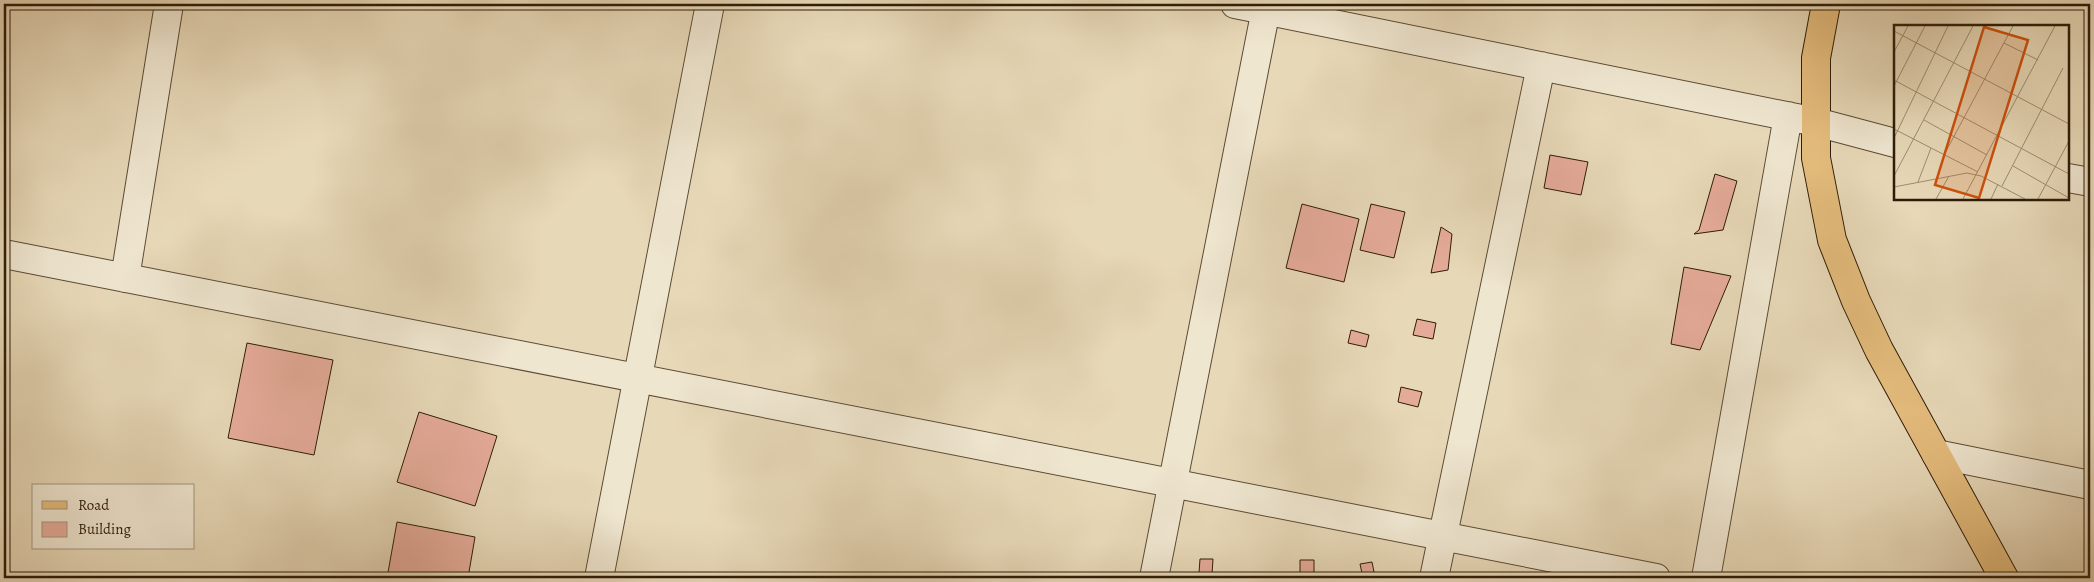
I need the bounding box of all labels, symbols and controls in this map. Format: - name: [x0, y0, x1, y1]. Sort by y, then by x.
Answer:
- inset map: [1894, 25, 2069, 200]
- legend: [32, 484, 195, 550]
- text: Road: [78, 495, 110, 515]
- text: Building: [78, 519, 131, 539]

